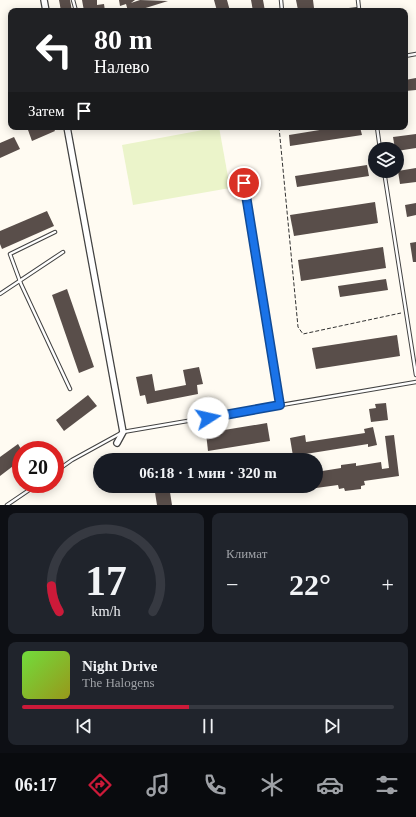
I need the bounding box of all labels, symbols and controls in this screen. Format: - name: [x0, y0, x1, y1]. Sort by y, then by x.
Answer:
- icon: left: [28, 24, 80, 76]
- text: 80 m: [94, 24, 152, 55]
- text: Налево: [94, 57, 150, 77]
- icon: arrive: [73, 100, 95, 122]
- text: Затем: [28, 103, 65, 119]
- map controls: [368, 142, 404, 178]
- button: layers: [368, 142, 404, 178]
- pin: [227, 166, 261, 200]
- icon: arrive: [233, 172, 255, 194]
- position arrow: [187, 397, 229, 439]
- speed limit sign: 20: [12, 441, 64, 493]
- text: 06:18 · 1 мин · 320 m: [139, 465, 277, 481]
- text: Климат: [226, 546, 267, 561]
- text: 17: [85, 557, 127, 603]
- text: 22°: [289, 568, 331, 601]
- text: −: [226, 572, 238, 597]
- text: +: [382, 572, 394, 597]
- text: km/h: [91, 602, 121, 618]
- text: Night Drive: [82, 658, 157, 674]
- text: The Halogens: [82, 675, 155, 690]
- icon: previous: [73, 715, 95, 737]
- icon: pause: [197, 715, 219, 737]
- icon: next: [321, 715, 343, 737]
- icon: directions: [86, 771, 114, 799]
- icon: music: [144, 771, 172, 799]
- icon: phone: [201, 771, 229, 799]
- icon: climate: [258, 771, 286, 799]
- icon: car: [316, 771, 344, 799]
- icon: filters: [373, 771, 401, 799]
- text: 06:17: [15, 775, 57, 795]

